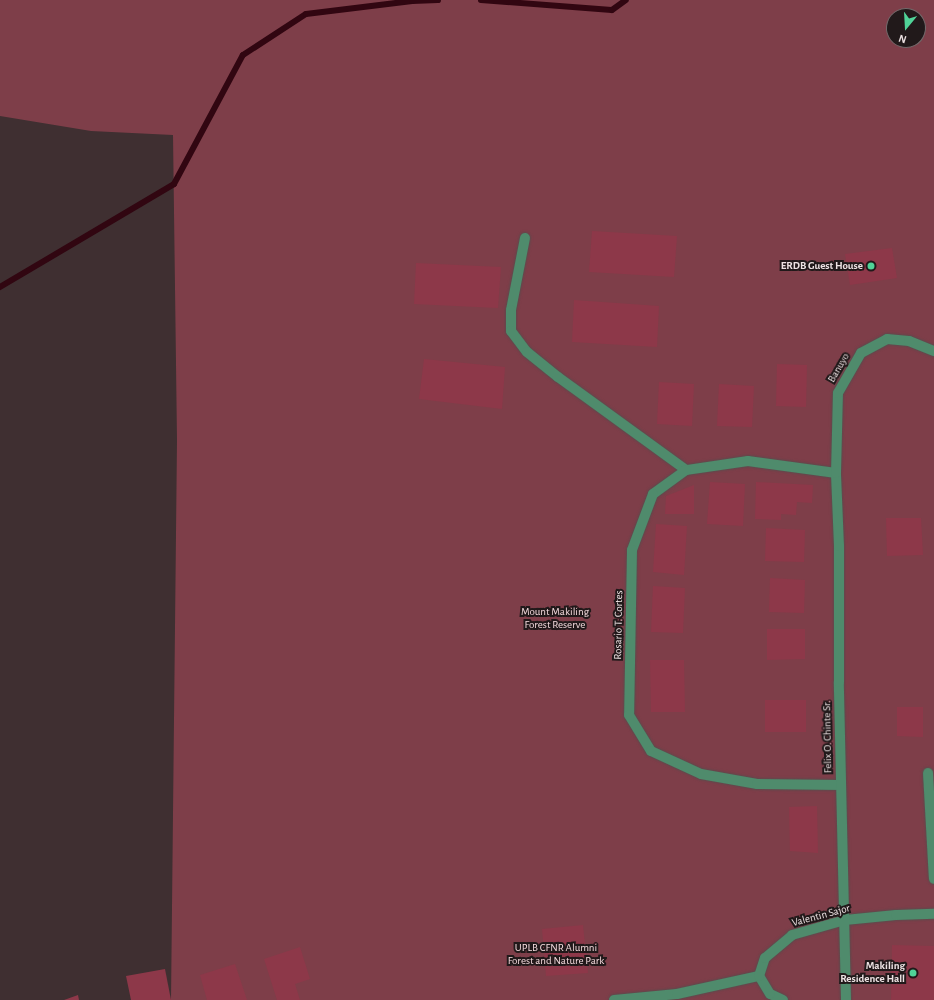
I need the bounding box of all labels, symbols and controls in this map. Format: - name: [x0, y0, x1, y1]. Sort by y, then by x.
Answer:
- north arrow: [886, 8, 926, 48]
- text: N: [897, 33, 908, 45]
- place label: ERDB Guest House: [781, 259, 863, 273]
- marker: ERDB Guest House: [866, 261, 876, 271]
- street label: Banuyo: [825, 351, 853, 385]
- street label: Rosario T. Cortes: [612, 590, 626, 660]
- park label: Mount Makiling Forest Reserve: [521, 606, 589, 632]
- street label: Felix O. Chinte Sr.: [821, 701, 835, 773]
- street label: Valentin Sajor: [790, 902, 852, 930]
- park label: UPLB CFNR Alumni Forest and Nature Park: [508, 942, 604, 968]
- place label: Makiling Residence Hall: [840, 960, 905, 986]
- marker: Makiling Residence Hall: [908, 968, 918, 978]

